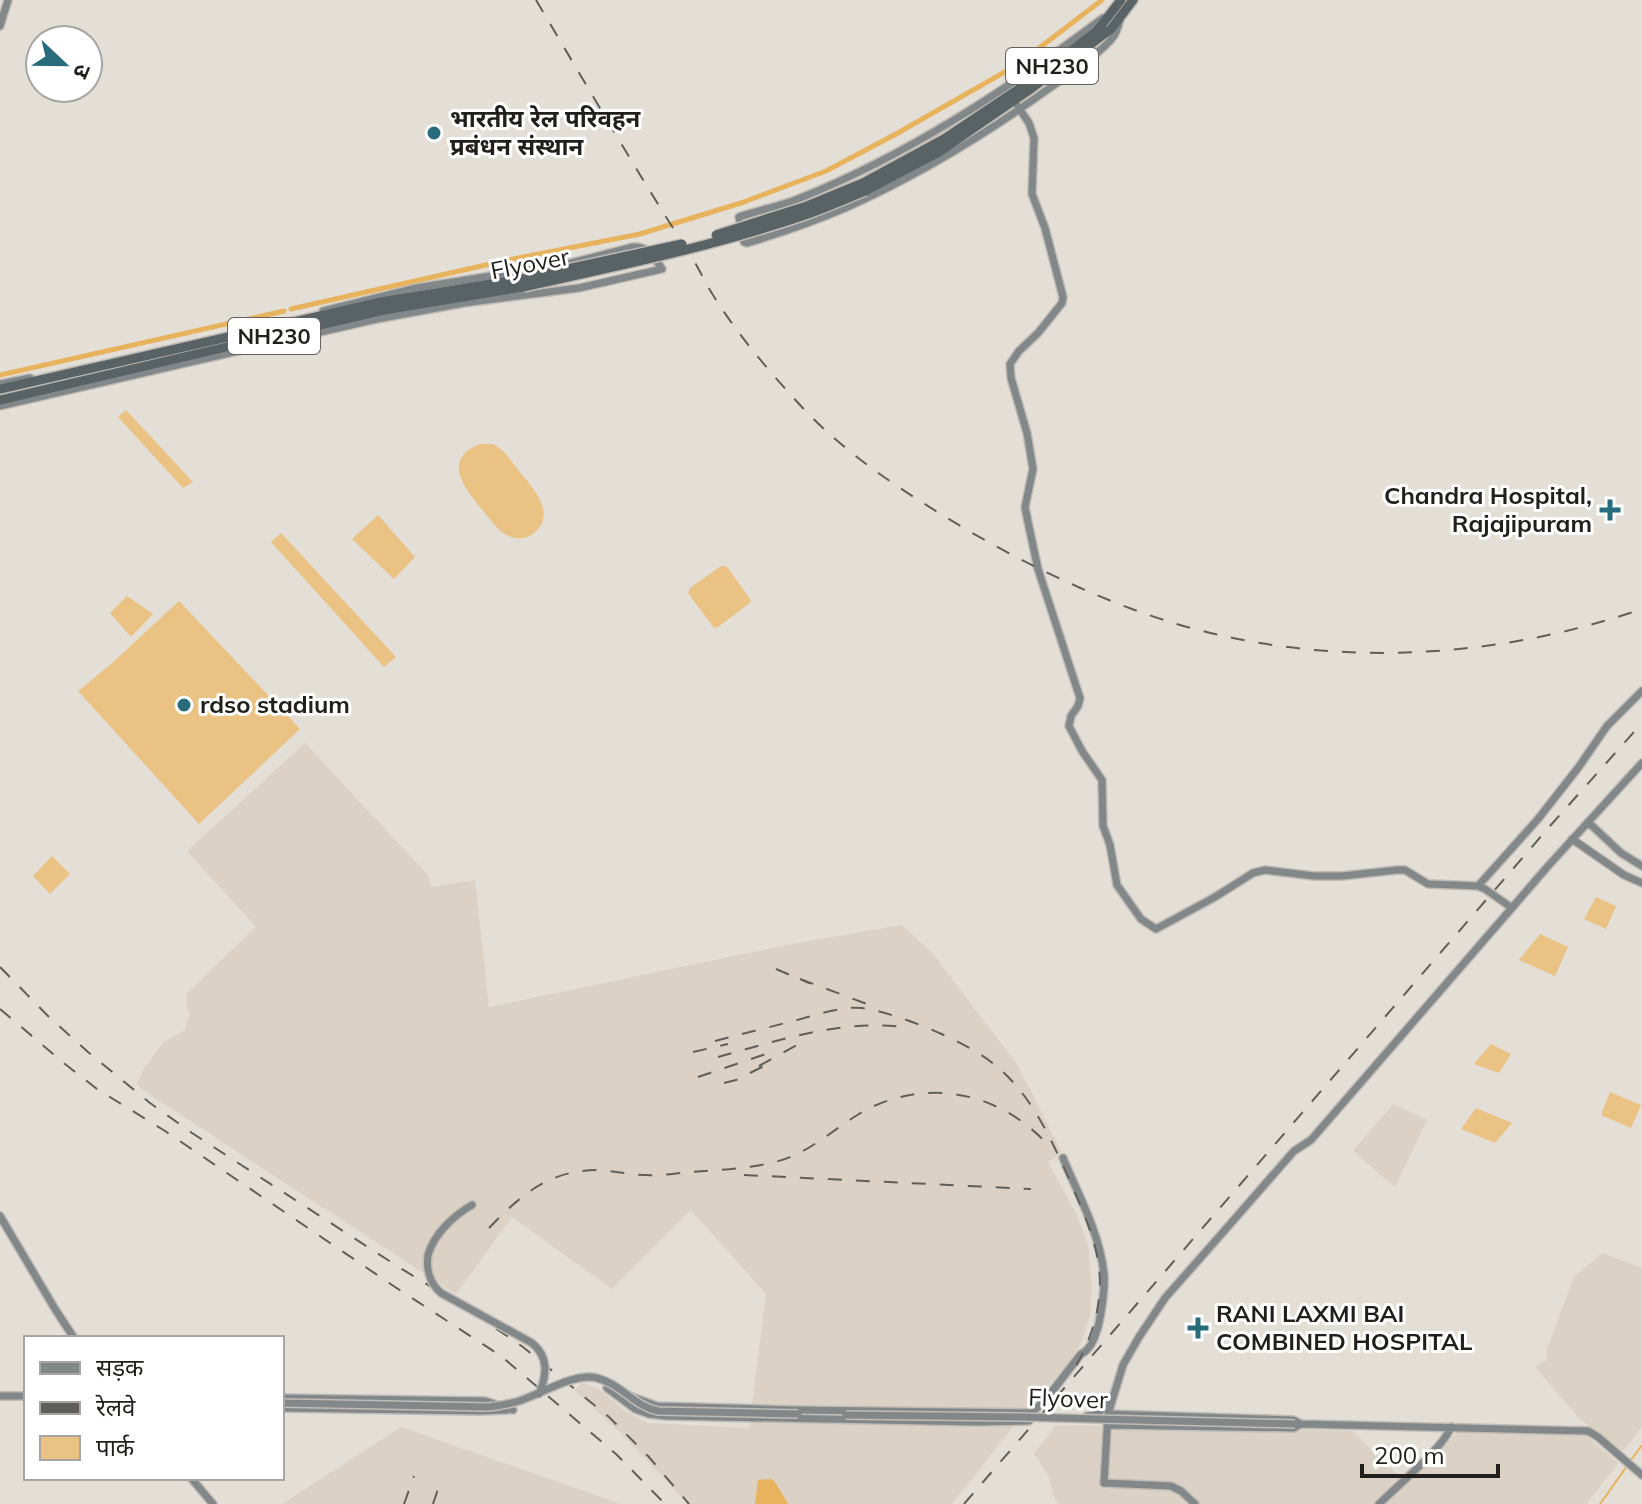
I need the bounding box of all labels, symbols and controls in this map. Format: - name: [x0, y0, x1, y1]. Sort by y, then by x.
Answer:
- north arrow: [24, 24, 104, 104]
- road number: NH230: [1006, 48, 1098, 84]
- text: उ: [67, 60, 98, 84]
- place label: भारतीय रेल परिवहन प्रबंधन संस्थान: [450, 103, 641, 161]
- marker: भारतीय रेल परिवहन प्रबंधन संस्थान: [425, 124, 443, 142]
- street label: Flyover: [488, 241, 572, 285]
- road number: NH230: [228, 318, 320, 354]
- place label: Chandra Hospital, Rajajipuram: [1384, 480, 1592, 538]
- marker: Chandra Hospital, Rajajipuram: [1599, 499, 1621, 521]
- place label: rdso stadium: [200, 689, 350, 719]
- marker: rdso stadium: [175, 696, 193, 714]
- place label: RANI LAXMI BAI COMBINED HOSPITAL: [1216, 1298, 1472, 1356]
- marker: RANI LAXMI BAI COMBINED HOSPITAL: [1187, 1317, 1209, 1339]
- legend: [24, 1336, 284, 1480]
- text: सड़क: [96, 1352, 144, 1382]
- street label: Flyover: [1028, 1382, 1109, 1414]
- text: रेलवे: [95, 1392, 136, 1422]
- scale bar: [1362, 1428, 1498, 1478]
- text: पार्क: [96, 1432, 135, 1462]
- text: 200 m: [1374, 1440, 1445, 1470]

